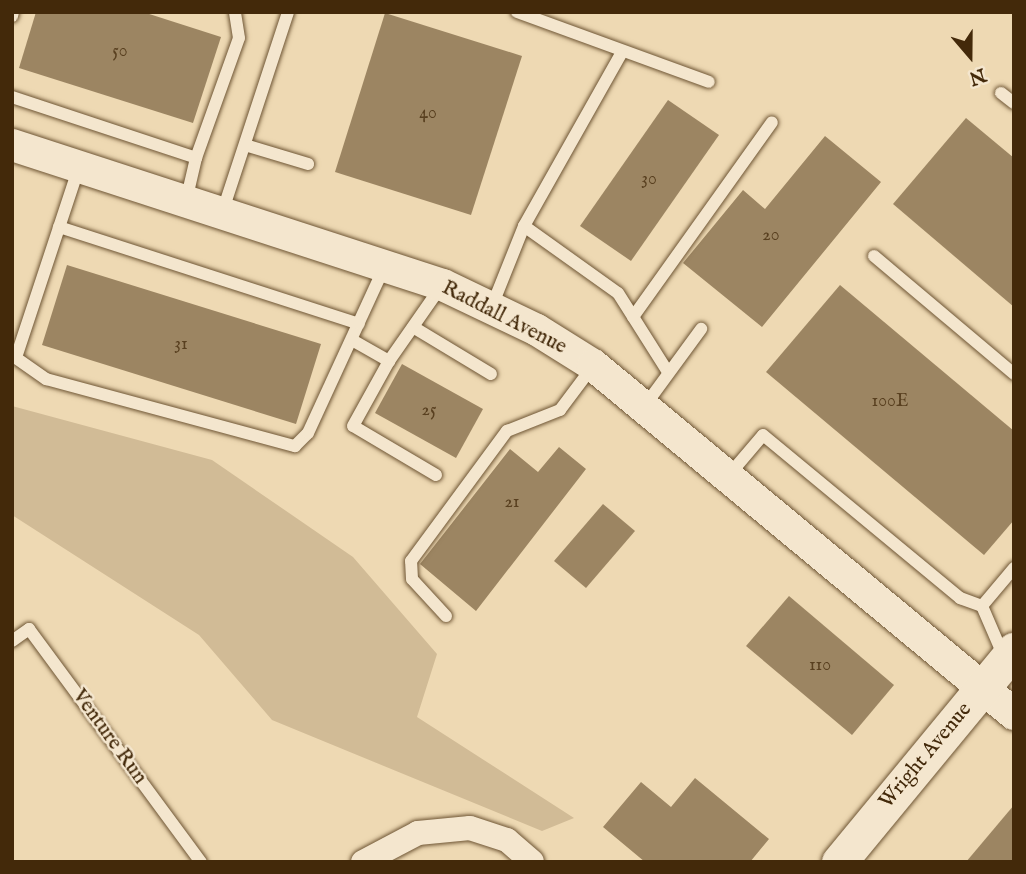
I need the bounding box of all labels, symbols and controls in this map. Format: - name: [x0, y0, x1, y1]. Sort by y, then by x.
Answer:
- north arrow: [935, 21, 1005, 91]
- house number: 50: [112, 41, 128, 63]
- text: N: [965, 62, 989, 90]
- house number: 40: [419, 103, 437, 125]
- house number: 30: [641, 169, 657, 191]
- house number: 20: [762, 225, 780, 247]
- street label: Raddall Avenue: [437, 276, 571, 360]
- house number: 31: [174, 334, 188, 356]
- house number: 100E: [872, 391, 908, 413]
- house number: 25: [422, 400, 436, 422]
- house number: 21: [504, 492, 520, 514]
- house number: 110: [809, 655, 831, 677]
- street label: Venture Run: [66, 685, 152, 789]
- street label: Wright Avenue: [874, 698, 978, 814]

